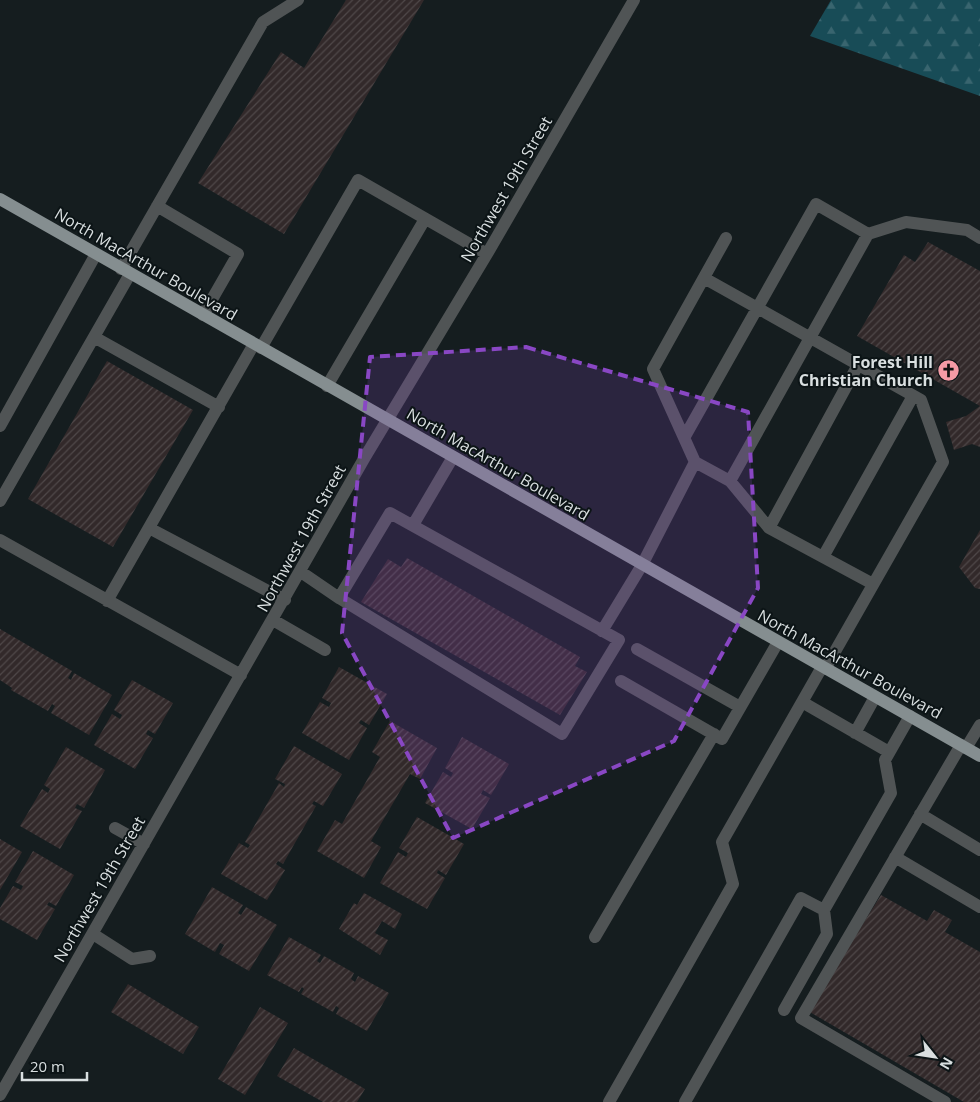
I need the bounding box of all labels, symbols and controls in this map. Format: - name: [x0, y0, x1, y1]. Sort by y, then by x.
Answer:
- street label: Northwest 19th Street: [455, 112, 557, 266]
- street label: North MacArthur Boulevard: [51, 203, 241, 325]
- place label: Forest Hill Christian Church: [799, 351, 933, 391]
- church icon: Forest Hill Christian Church: [937, 359, 961, 383]
- street label: North MacArthur Boulevard: [403, 403, 593, 525]
- street label: Northwest 19th Street: [251, 460, 351, 616]
- street label: North MacArthur Boulevard: [754, 604, 946, 724]
- street label: Northwest 19th Street: [48, 812, 150, 966]
- north arrow: [910, 1032, 960, 1082]
- scale bar: [22, 1050, 88, 1082]
- text: N: [936, 1054, 958, 1073]
- text: 20 m: [30, 1056, 65, 1076]

